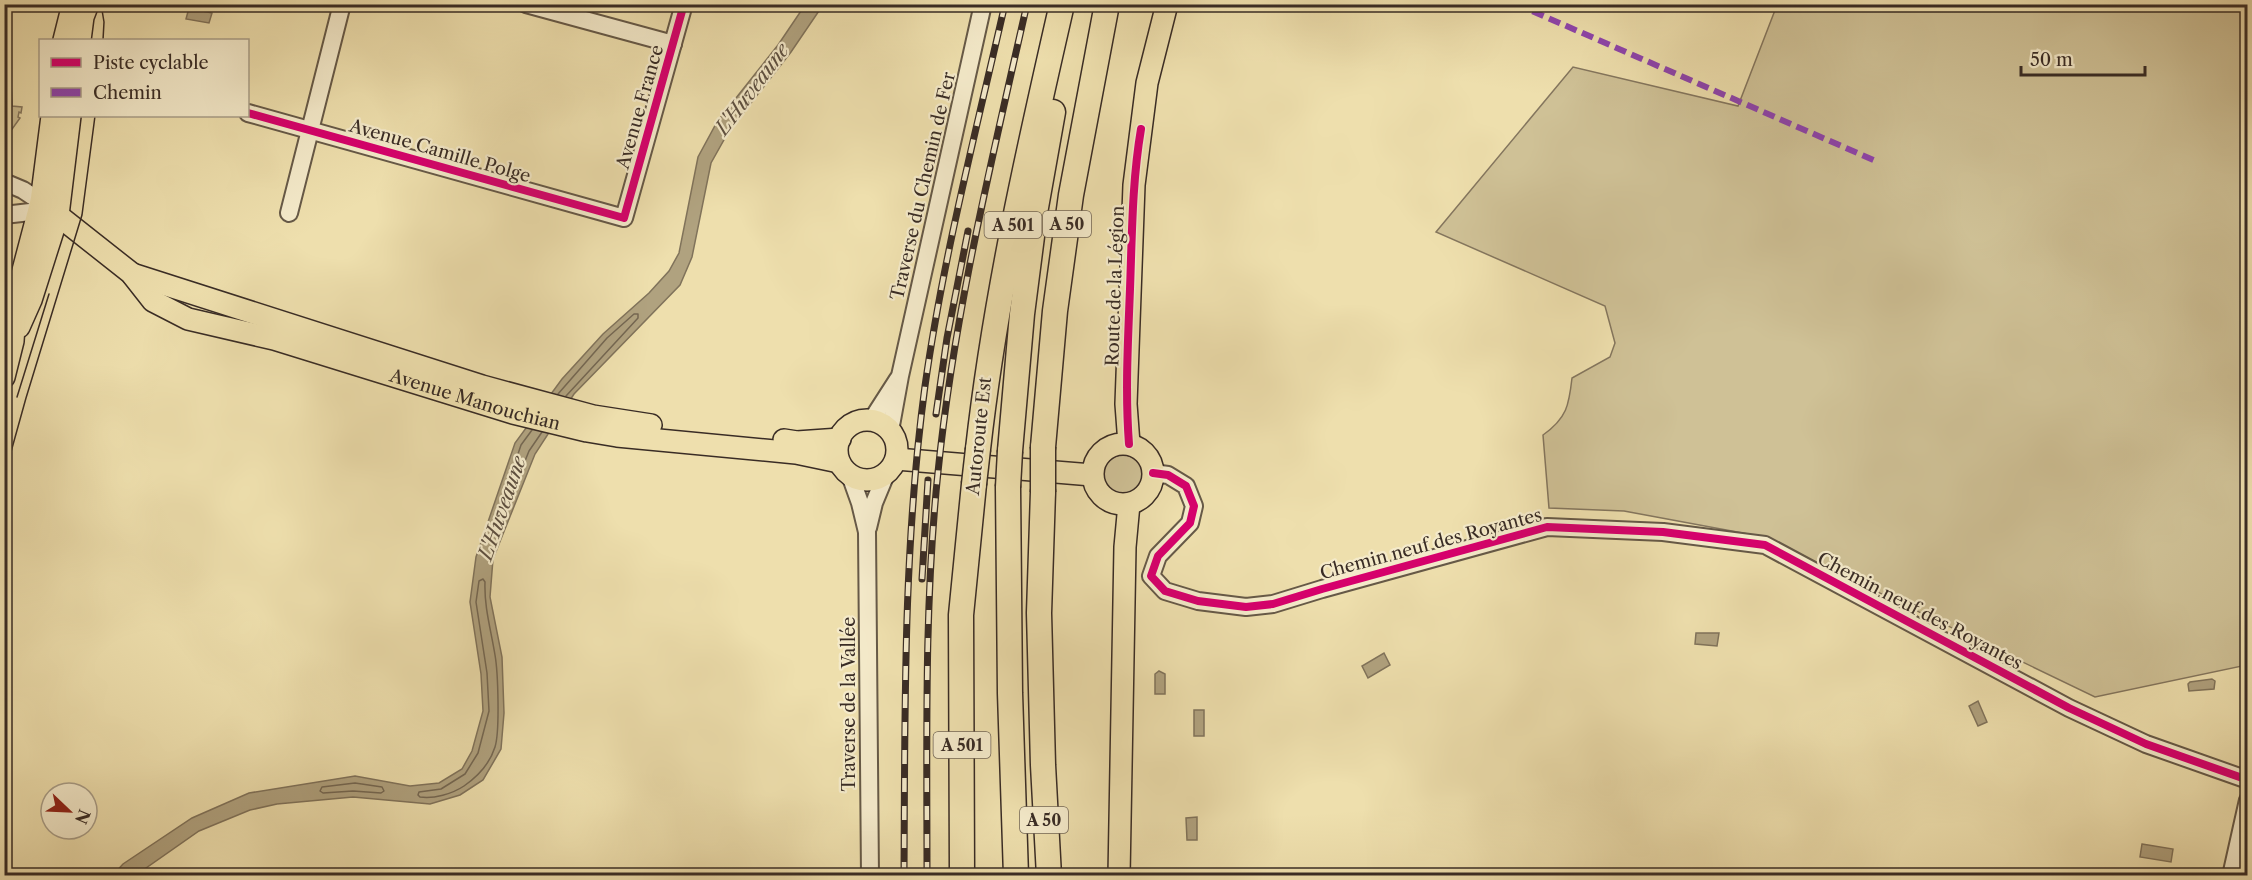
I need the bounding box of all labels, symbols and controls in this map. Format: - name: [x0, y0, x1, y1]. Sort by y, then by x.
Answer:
- water label: L'Huveaune: [709, 37, 795, 141]
- legend: [39, 39, 249, 117]
- scale bar: [2021, 39, 2146, 77]
- street label: Avenue France: [611, 42, 668, 173]
- text: 50 m: [2030, 49, 2073, 71]
- text: Piste cyclable: [93, 52, 209, 74]
- street label: Traverse du Chemin de Fer: [886, 69, 960, 302]
- text: Chemin: [93, 82, 162, 104]
- street label: Avenue Camille Polge: [346, 114, 533, 187]
- street label: Route de la Légion: [1101, 205, 1129, 367]
- road number: A 50: [1043, 211, 1091, 237]
- road number: A 501: [984, 212, 1042, 238]
- street label: Avenue Manouchian: [386, 364, 563, 435]
- street label: Autoroute Est: [962, 375, 996, 497]
- water label: L'Huveaune: [472, 452, 531, 565]
- street label: Chemin neuf des Royantes: [1318, 504, 1544, 584]
- street label: Chemin neuf des Royantes: [1814, 548, 2026, 674]
- street label: Traverse de la Vallée: [838, 617, 860, 791]
- road number: A 501: [934, 732, 990, 758]
- north arrow: [39, 781, 99, 841]
- text: N: [71, 807, 95, 827]
- road number: A 50: [1020, 807, 1068, 833]

